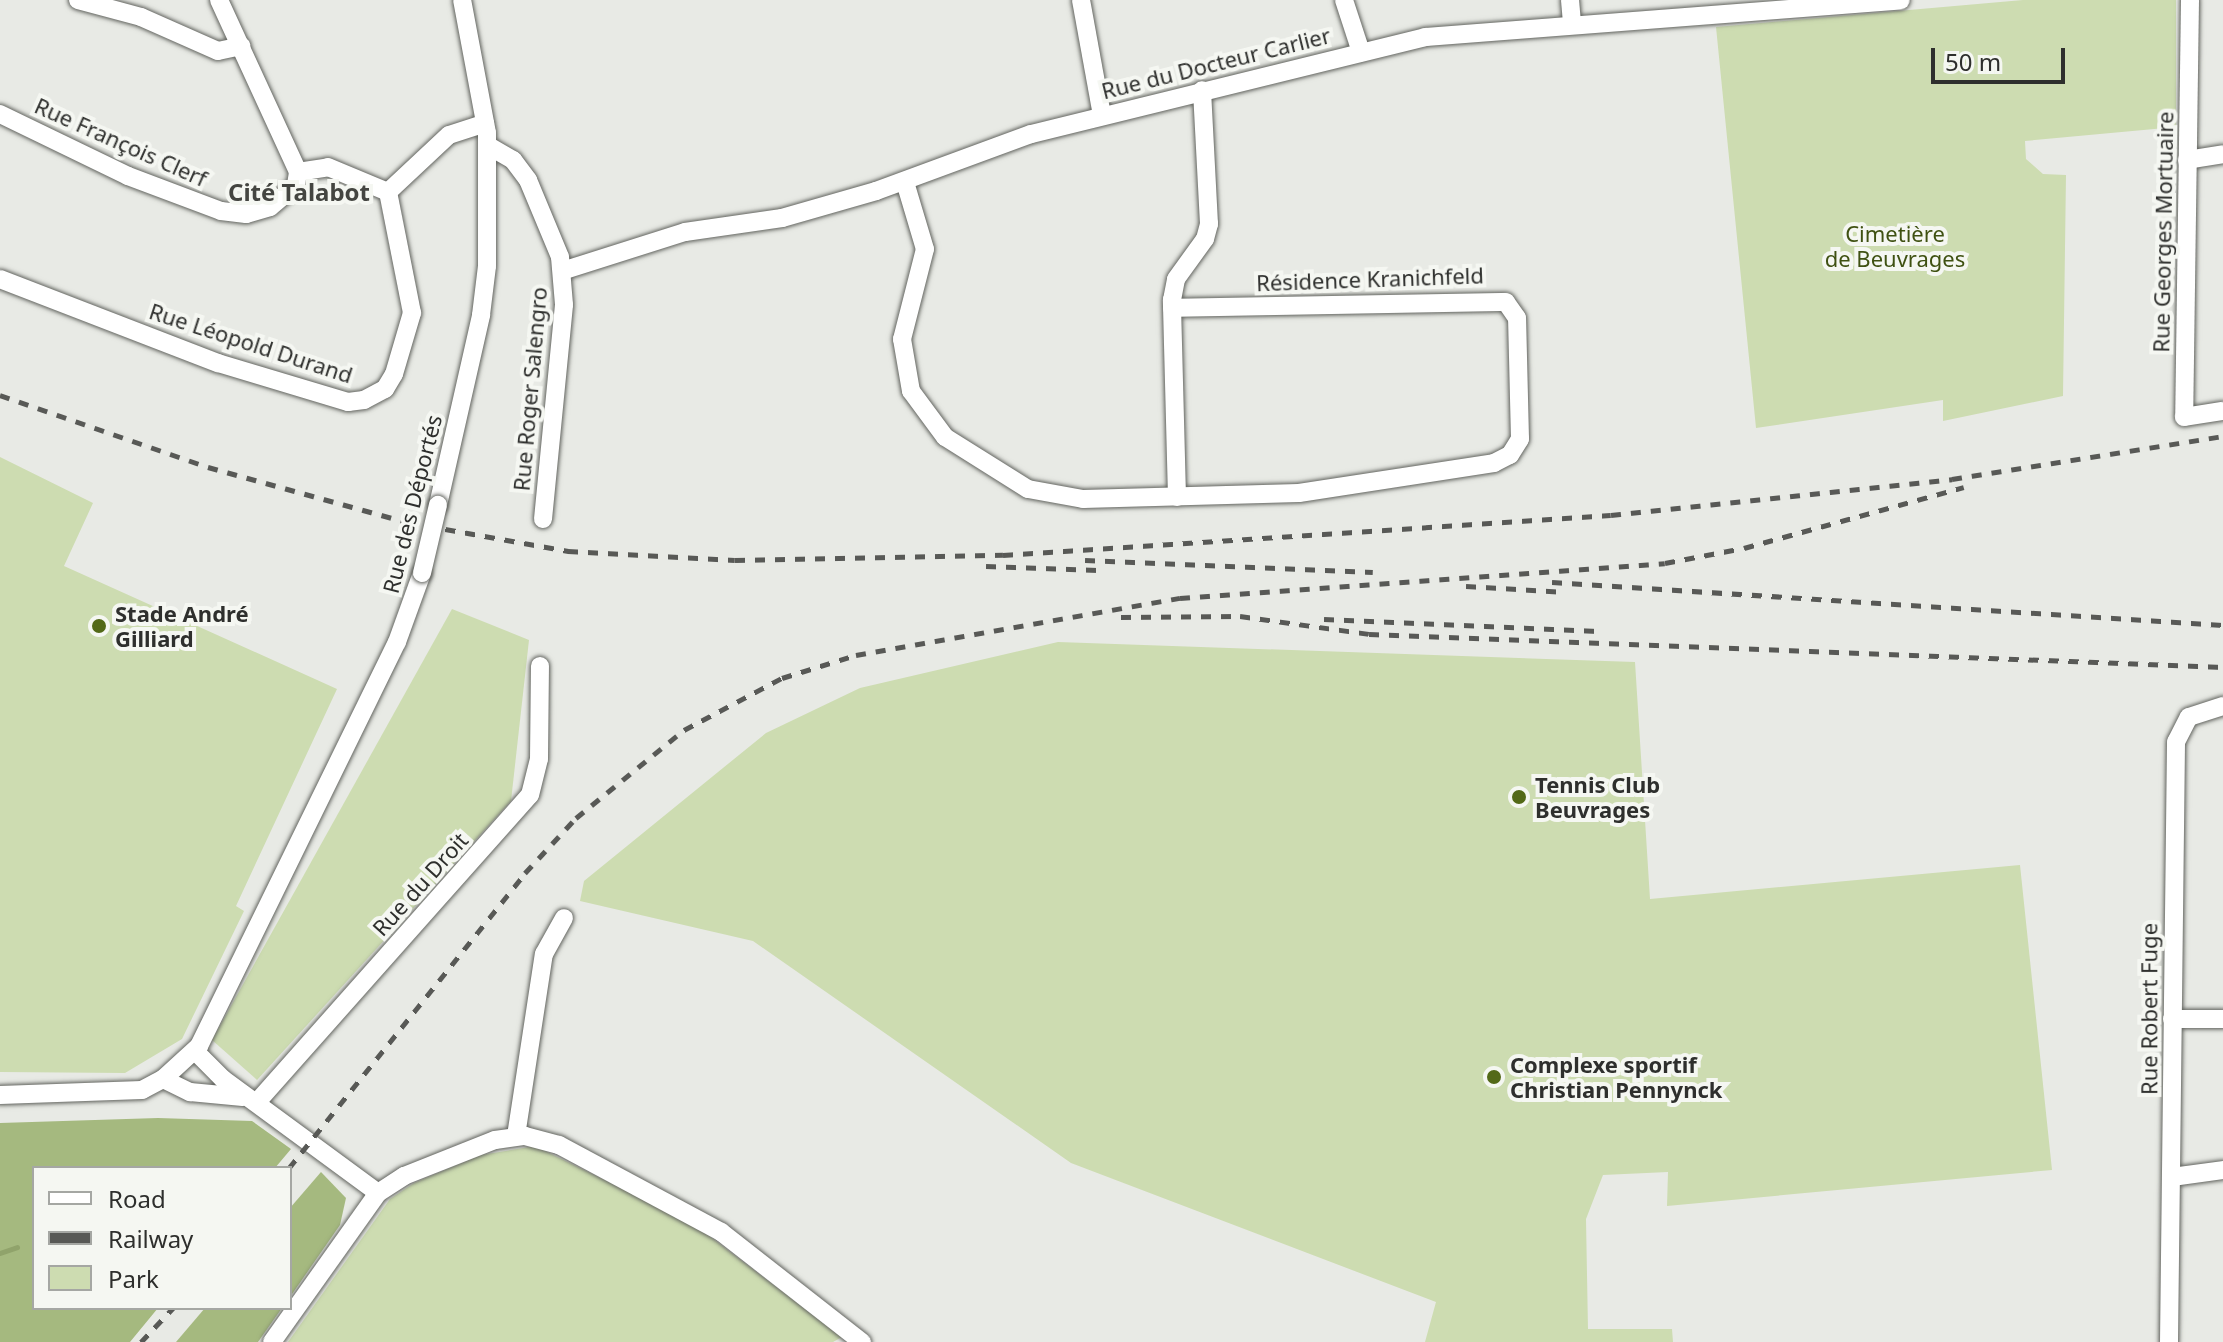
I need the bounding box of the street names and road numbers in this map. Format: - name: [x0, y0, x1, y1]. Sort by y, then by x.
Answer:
- street label: Rue du Docteur Carlier: [1099, 22, 1333, 104]
- street label: Rue François Clerf: [31, 92, 211, 192]
- street label: Rue Georges Mortuaire: [2148, 111, 2178, 353]
- street label: Résidence Kranichfeld: [1256, 262, 1484, 296]
- street label: Rue Roger Salengro: [508, 286, 552, 492]
- street label: Rue Léopold Durand: [146, 298, 356, 388]
- street label: Rue des Déportés: [377, 412, 447, 596]
- street label: Rue du Droit: [367, 827, 473, 941]
- street label: Rue Robert Fuge: [2136, 923, 2162, 1095]

